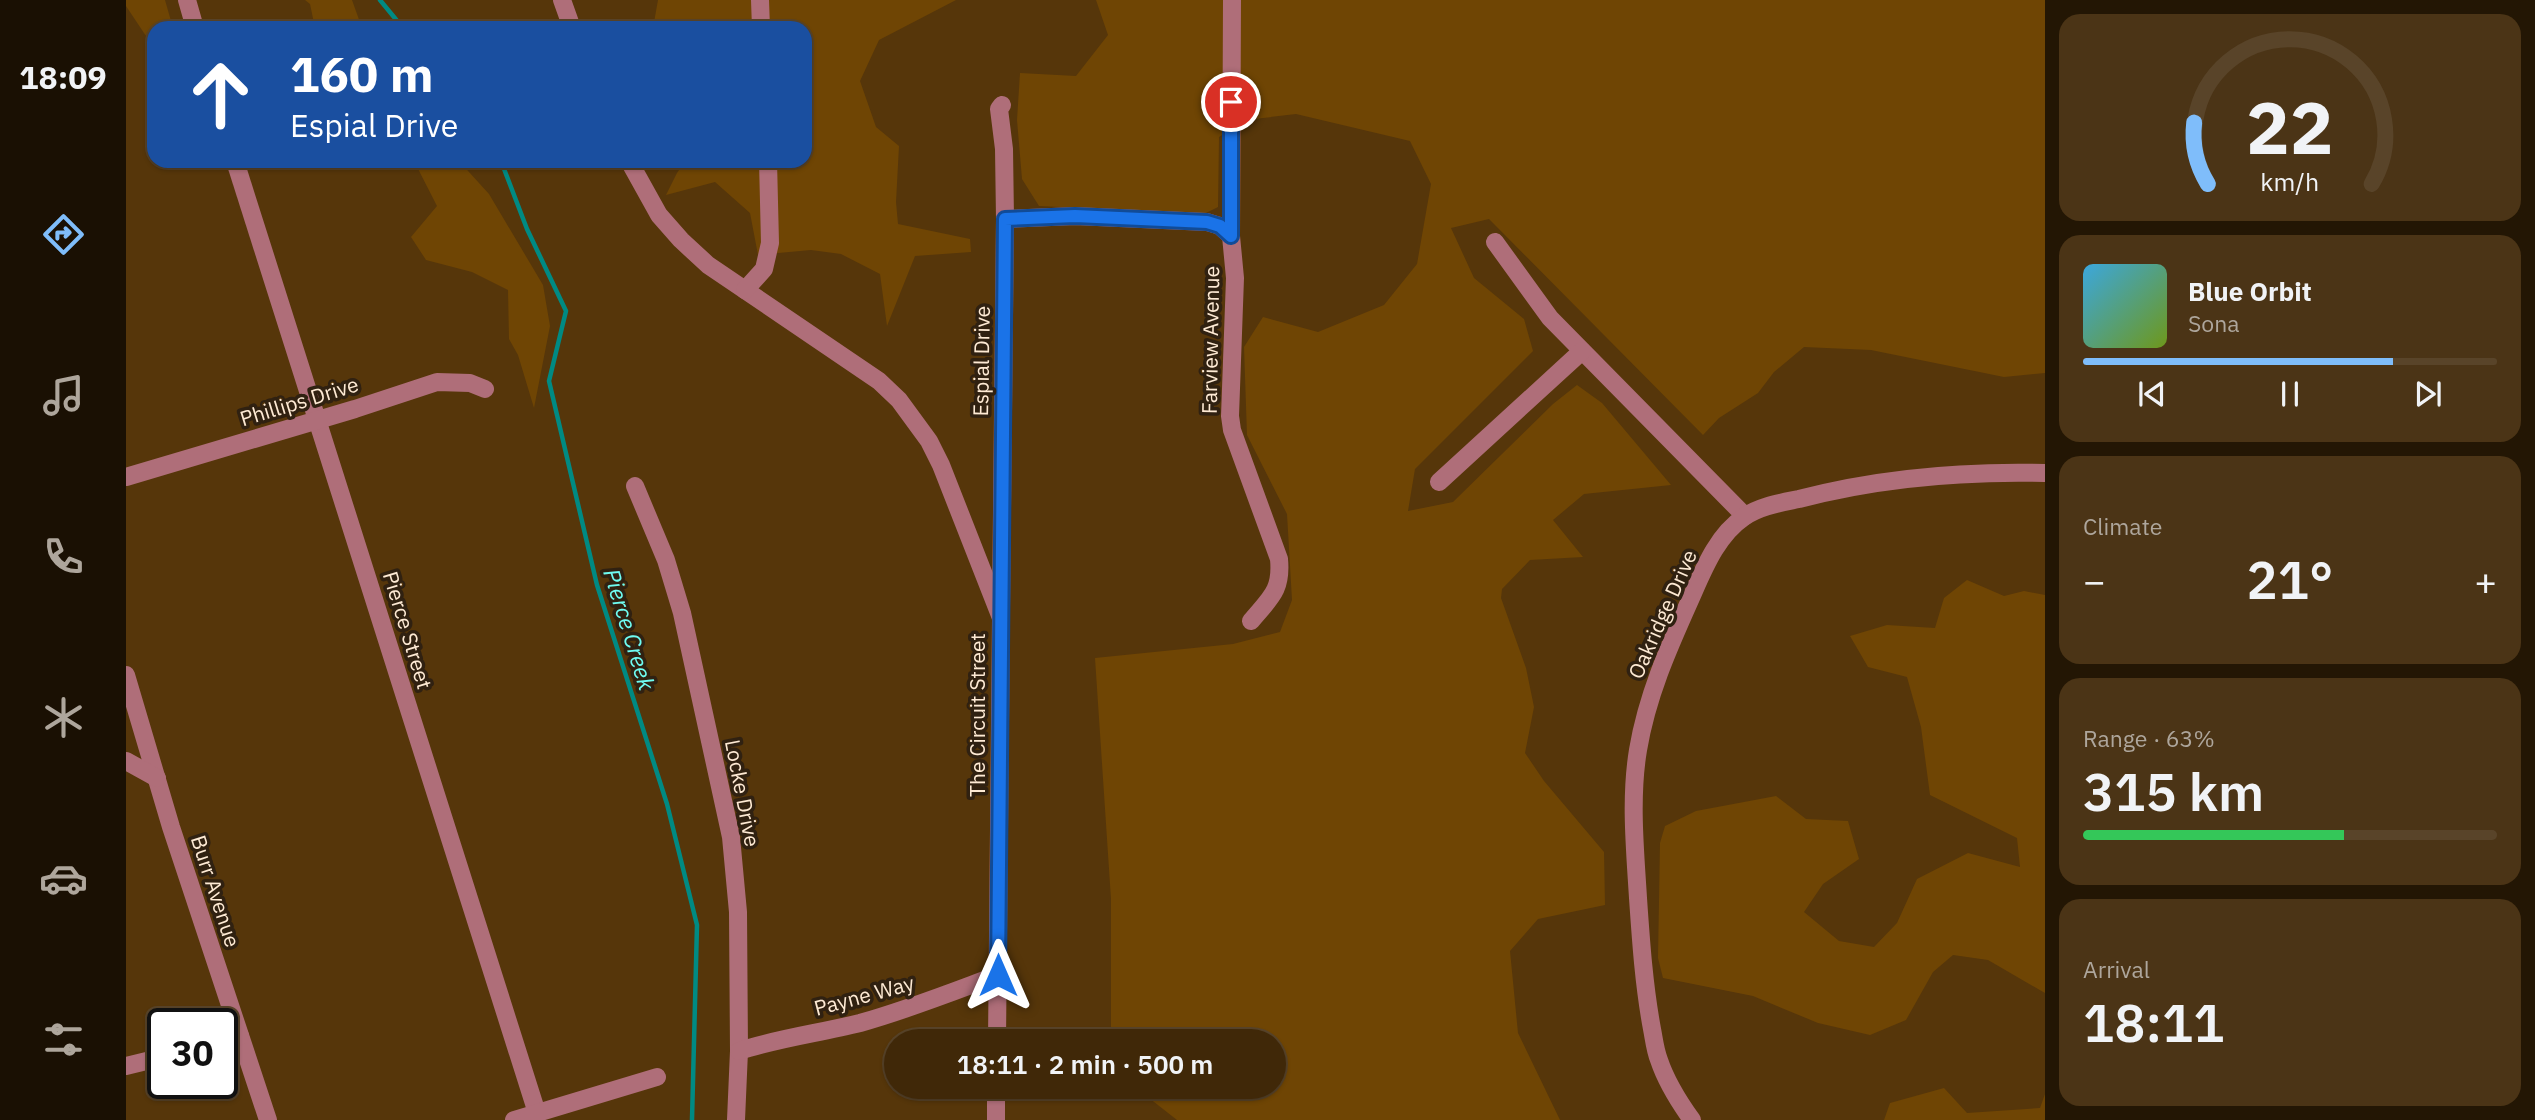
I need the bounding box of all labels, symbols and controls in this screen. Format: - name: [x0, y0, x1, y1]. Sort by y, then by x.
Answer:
- text: 160 m: [290, 42, 434, 105]
- icon: ahead: [175, 49, 266, 140]
- text: 18:09: [19, 56, 107, 98]
- pin: [1201, 72, 1261, 132]
- text: 22: [2246, 79, 2334, 174]
- icon: arrive: [1212, 83, 1250, 121]
- text: Espial Drive: [290, 104, 458, 146]
- text: km/h: [2261, 164, 2319, 197]
- icon: directions: [39, 210, 88, 259]
- street label: Farview Avenue: [1195, 266, 1225, 414]
- text: Blue Orbit: [2188, 274, 2312, 308]
- street label: Espial Drive: [966, 305, 996, 417]
- text: Sona: [2188, 308, 2240, 338]
- street label: Phillips Drive: [236, 370, 362, 432]
- icon: music: [39, 371, 88, 420]
- icon: previous: [2133, 375, 2171, 413]
- icon: pause: [2271, 375, 2309, 413]
- icon: next: [2409, 375, 2447, 413]
- text: Climate: [2083, 511, 2162, 541]
- icon: phone: [39, 532, 88, 581]
- street label: Oakridge Drive: [1621, 545, 1703, 683]
- text: 21°: [2247, 546, 2333, 613]
- text: −: [2083, 556, 2106, 605]
- text: +: [2474, 556, 2497, 605]
- water label: Pierce Creek: [597, 565, 663, 694]
- street label: Pierce Street: [377, 568, 439, 692]
- street label: The Circuit Street: [963, 633, 991, 797]
- icon: climate: [39, 693, 88, 742]
- text: Range · 63%: [2083, 723, 2215, 753]
- street label: Locke Drive: [719, 737, 767, 849]
- text: 315 km: [2083, 758, 2264, 825]
- street label: Burr Avenue: [185, 831, 247, 951]
- icon: car: [39, 854, 88, 903]
- position arrow: [961, 938, 1035, 1012]
- text: Arrival: [2083, 954, 2150, 984]
- street label: Payne Way: [811, 968, 918, 1022]
- text: 18:11: [2083, 989, 2224, 1056]
- speed limit sign: 30: [147, 1008, 238, 1099]
- icon: filters: [39, 1015, 88, 1064]
- text: 18:11 · 2 min · 500 m: [957, 1047, 1213, 1081]

